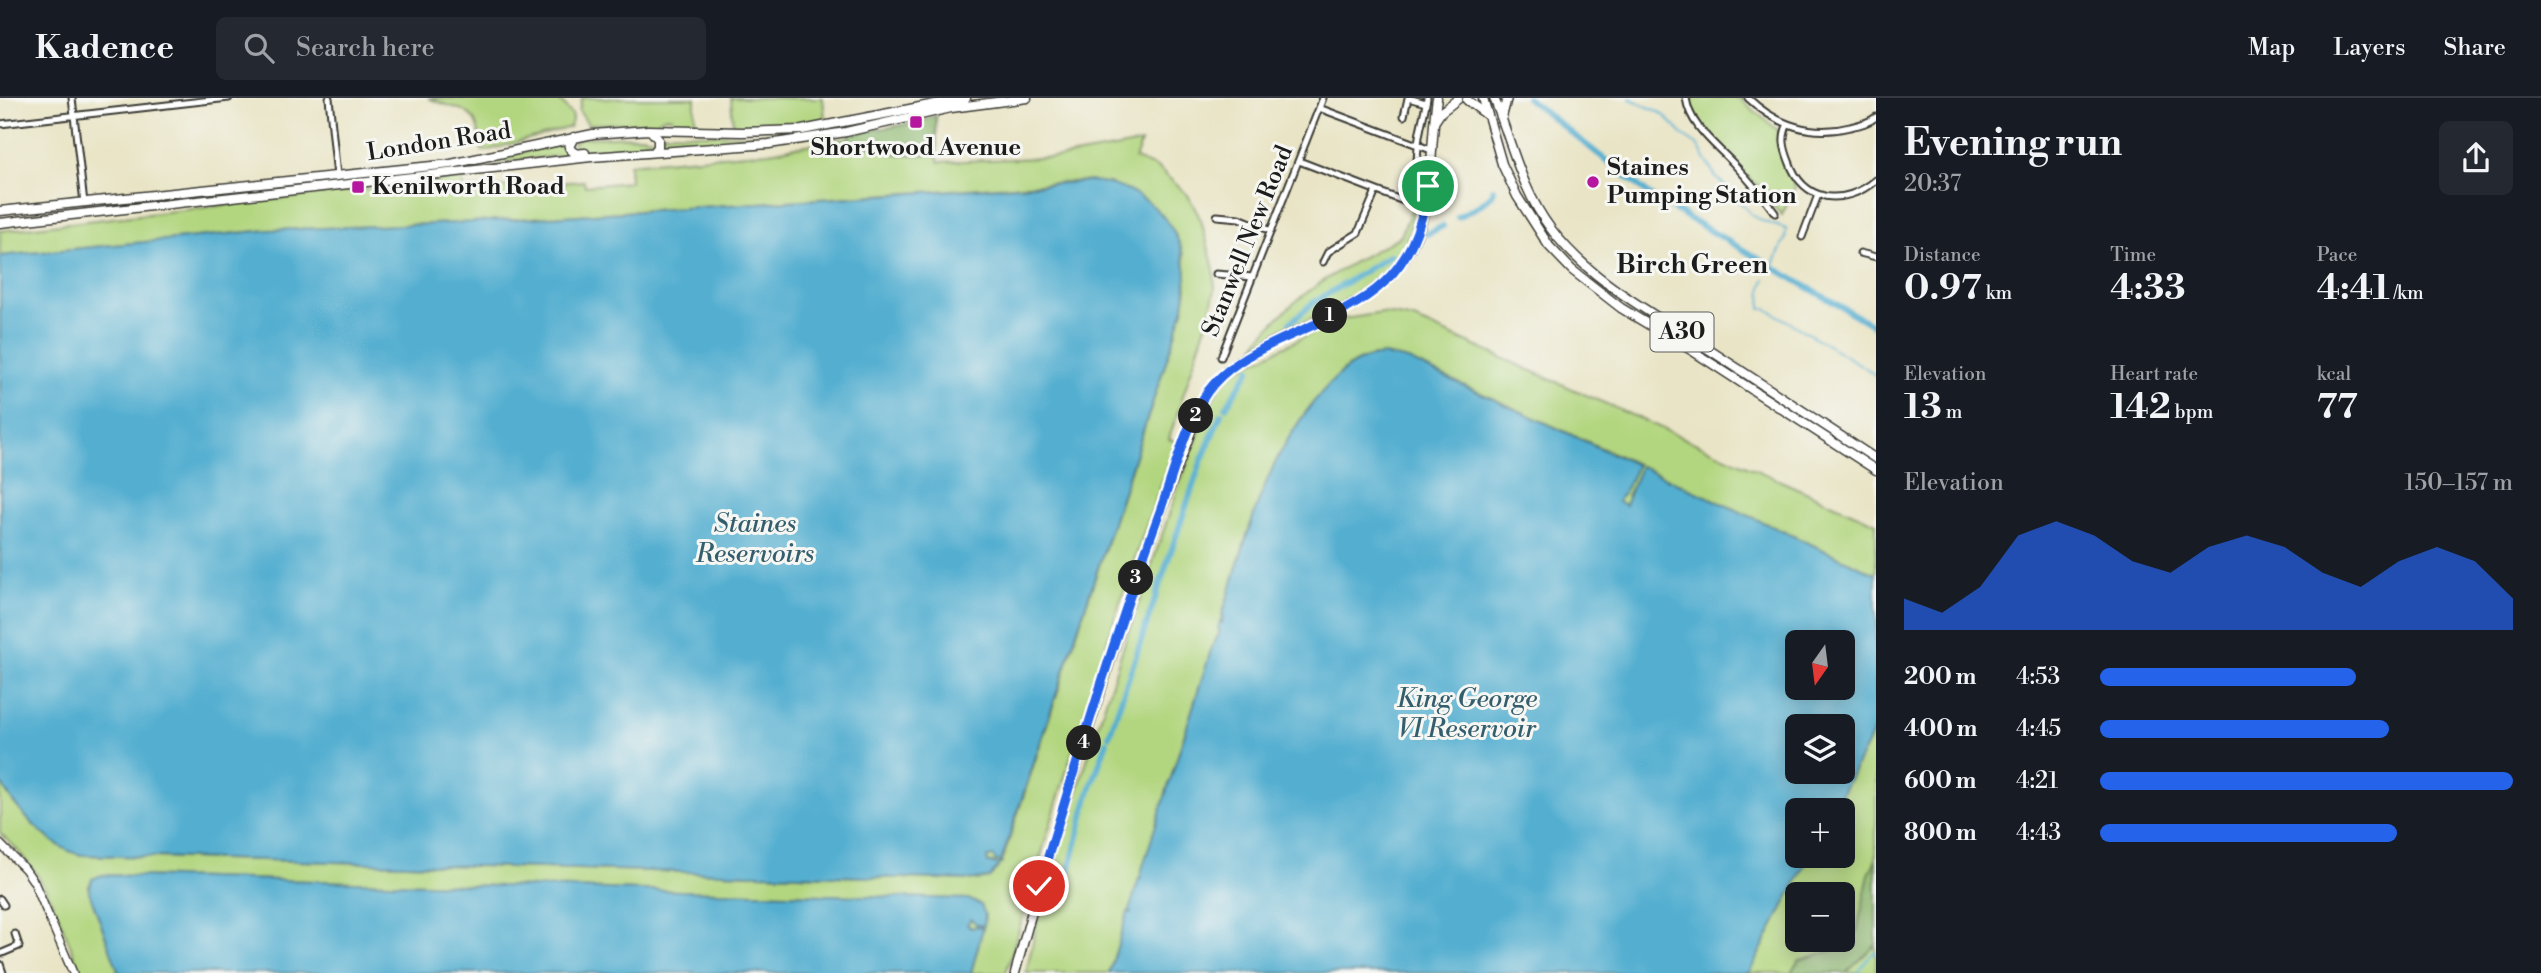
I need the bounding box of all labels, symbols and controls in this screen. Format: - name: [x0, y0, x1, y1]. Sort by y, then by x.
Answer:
- search box: [216, 17, 706, 80]
- text: Kadence: [35, 28, 174, 69]
- icon: search: [240, 29, 278, 67]
- text: Search here: [296, 32, 435, 64]
- text: Map: [2248, 33, 2295, 63]
- text: Layers: [2333, 33, 2405, 63]
- text: Share: [2443, 33, 2506, 63]
- marker: Shortwood Avenue: [908, 114, 924, 130]
- street label: London Road: [365, 116, 514, 168]
- text: Evening run: [1904, 120, 2122, 167]
- button: share: [2439, 121, 2513, 195]
- place label: Shortwood Avenue: [811, 133, 1021, 163]
- street label: Stanwell New Road: [1196, 141, 1300, 341]
- place label: Staines Pumping Station: [1607, 153, 1797, 211]
- pin: [1398, 156, 1458, 216]
- icon: arrive: [1409, 167, 1447, 205]
- text: 20:37: [1904, 170, 1961, 198]
- place label: Kenilworth Road: [372, 172, 565, 202]
- marker: Staines Pumping Station: [1585, 174, 1601, 190]
- marker: Kenilworth Road: [350, 179, 366, 195]
- text: Distance: [1904, 243, 1981, 267]
- text: Time: [2110, 243, 2156, 267]
- text: Pace: [2317, 243, 2357, 267]
- district label: Birch Green: [1616, 249, 1768, 281]
- text: 0.97: [1904, 267, 1982, 310]
- text: 4:33: [2110, 267, 2186, 310]
- text: 4:41: [2317, 267, 2390, 310]
- text: km: [1982, 281, 2012, 305]
- text: /km: [2390, 281, 2424, 305]
- pin: 1: [1312, 298, 1348, 333]
- text: 1: [1325, 303, 1334, 327]
- road number: A30: [1650, 313, 1714, 352]
- text: Elevation: [1904, 362, 1986, 386]
- text: Heart rate: [2110, 362, 2198, 386]
- text: kcal: [2317, 362, 2351, 386]
- text: 13: [1904, 386, 1942, 429]
- text: 142: [2110, 386, 2171, 429]
- text: 77: [2317, 386, 2358, 429]
- pin: 2: [1178, 398, 1214, 434]
- text: m: [1942, 400, 1962, 424]
- text: bpm: [2171, 400, 2213, 424]
- text: 2: [1190, 403, 1201, 427]
- text: Elevation: [1904, 469, 2004, 497]
- text: 150–157 m: [2405, 469, 2513, 497]
- water label: Staines Reservoirs: [695, 508, 814, 570]
- pin: 3: [1118, 560, 1154, 596]
- text: 3: [1130, 565, 1141, 589]
- north arrow: [1785, 630, 1855, 700]
- map controls: [1785, 630, 1855, 952]
- text: 200 m: [1904, 663, 1976, 691]
- text: 4:53: [2016, 663, 2060, 691]
- water label: King George VI Reservoir: [1397, 683, 1537, 745]
- button: layers: [1785, 714, 1855, 784]
- text: 400 m: [1904, 715, 1977, 743]
- text: 4:45: [2016, 715, 2061, 743]
- pin: 4: [1066, 726, 1102, 760]
- text: 4: [1077, 730, 1090, 754]
- text: 600 m: [1904, 767, 1977, 795]
- text: 4:21: [2016, 767, 2058, 795]
- button: +: [1785, 798, 1855, 868]
- text: 800 m: [1904, 819, 1977, 847]
- text: 4:43: [2016, 819, 2061, 847]
- pin: [1009, 856, 1069, 916]
- icon: check: [1020, 867, 1058, 905]
- button: −: [1785, 882, 1855, 952]

